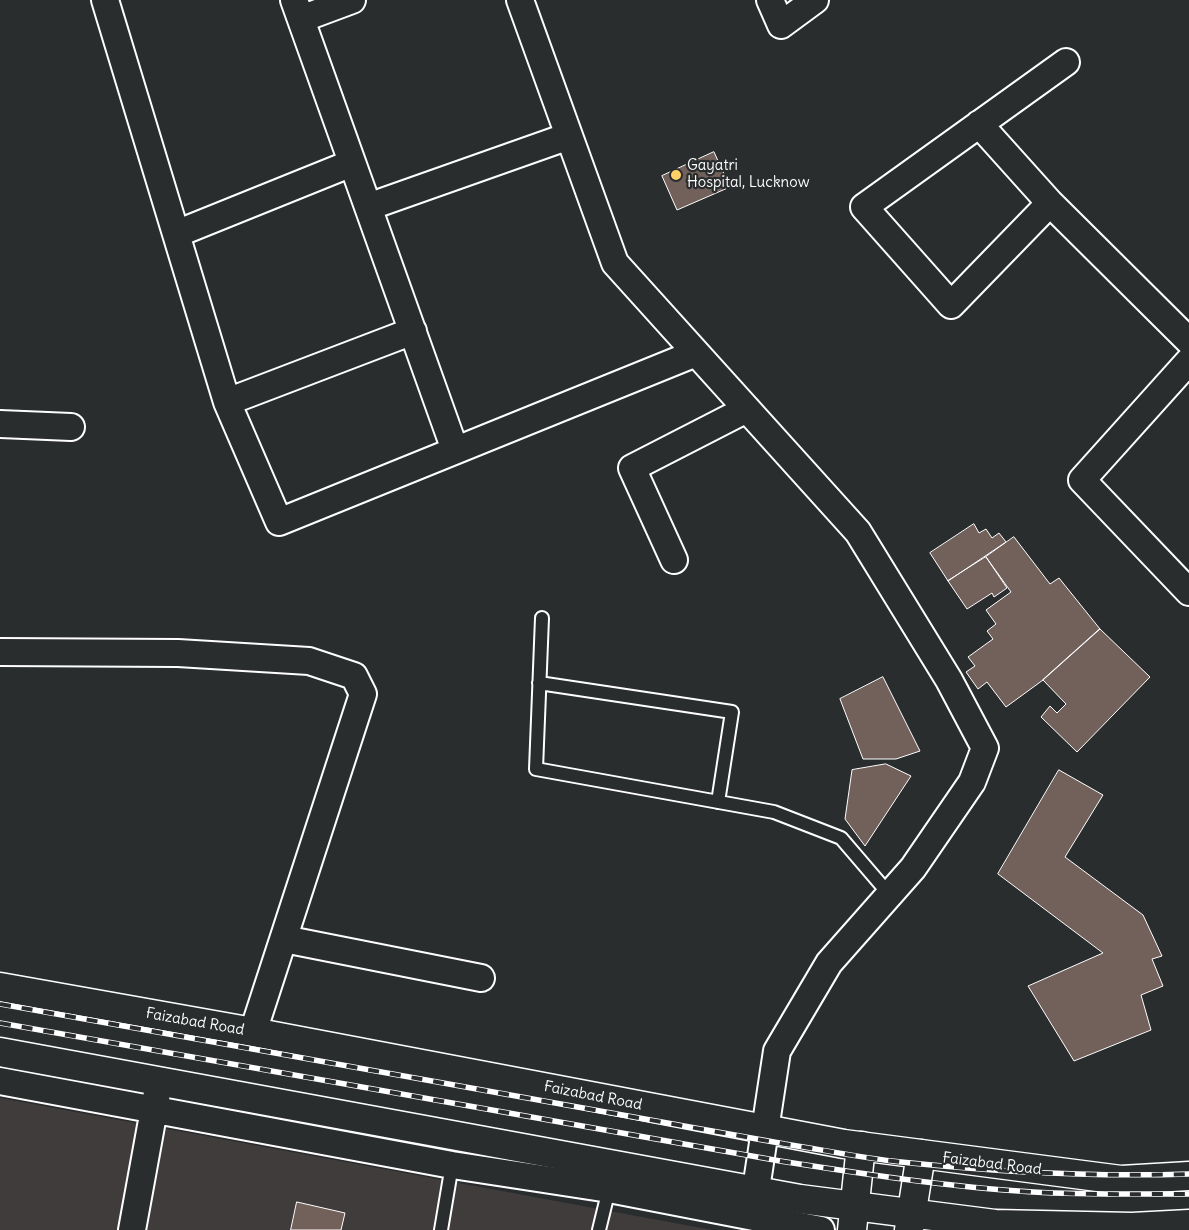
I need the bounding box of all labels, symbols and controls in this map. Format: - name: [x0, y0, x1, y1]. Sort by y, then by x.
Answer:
- place label: Gayatri Hospital, Lucknow: [687, 157, 809, 192]
- marker: Gayatri Hospital, Lucknow: [669, 168, 683, 182]
- street label: Faizabad Road: [144, 1004, 246, 1040]
- street label: Faizabad Road: [542, 1078, 644, 1114]
- street label: Faizabad Road: [941, 1149, 1043, 1179]

